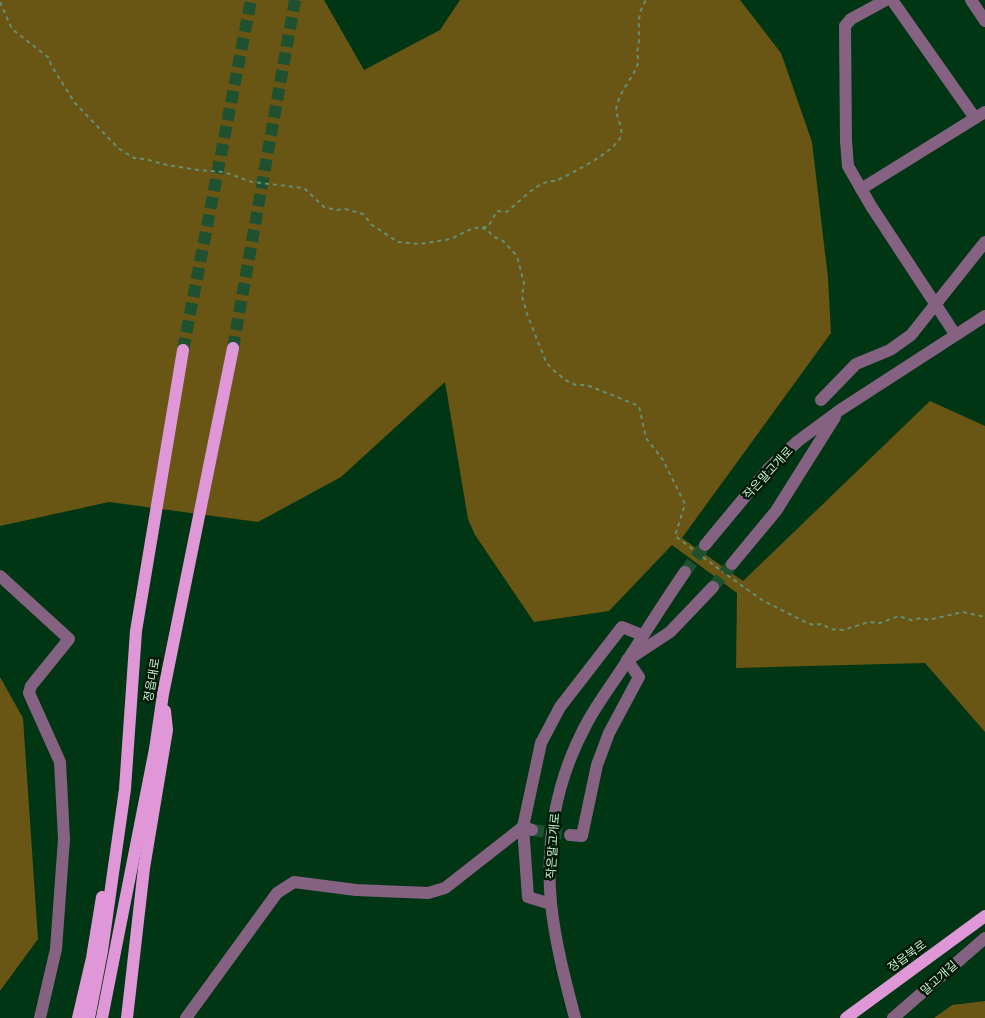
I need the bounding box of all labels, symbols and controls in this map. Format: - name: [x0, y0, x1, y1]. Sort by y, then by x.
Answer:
- street label: 작은말고개로: [740, 443, 796, 502]
- street label: 정읍대로: [140, 657, 163, 703]
- street label: 작은말고개로: [543, 812, 562, 880]
- street label: 정읍북로: [884, 937, 929, 975]
- street label: 말고개길: [917, 957, 960, 998]

